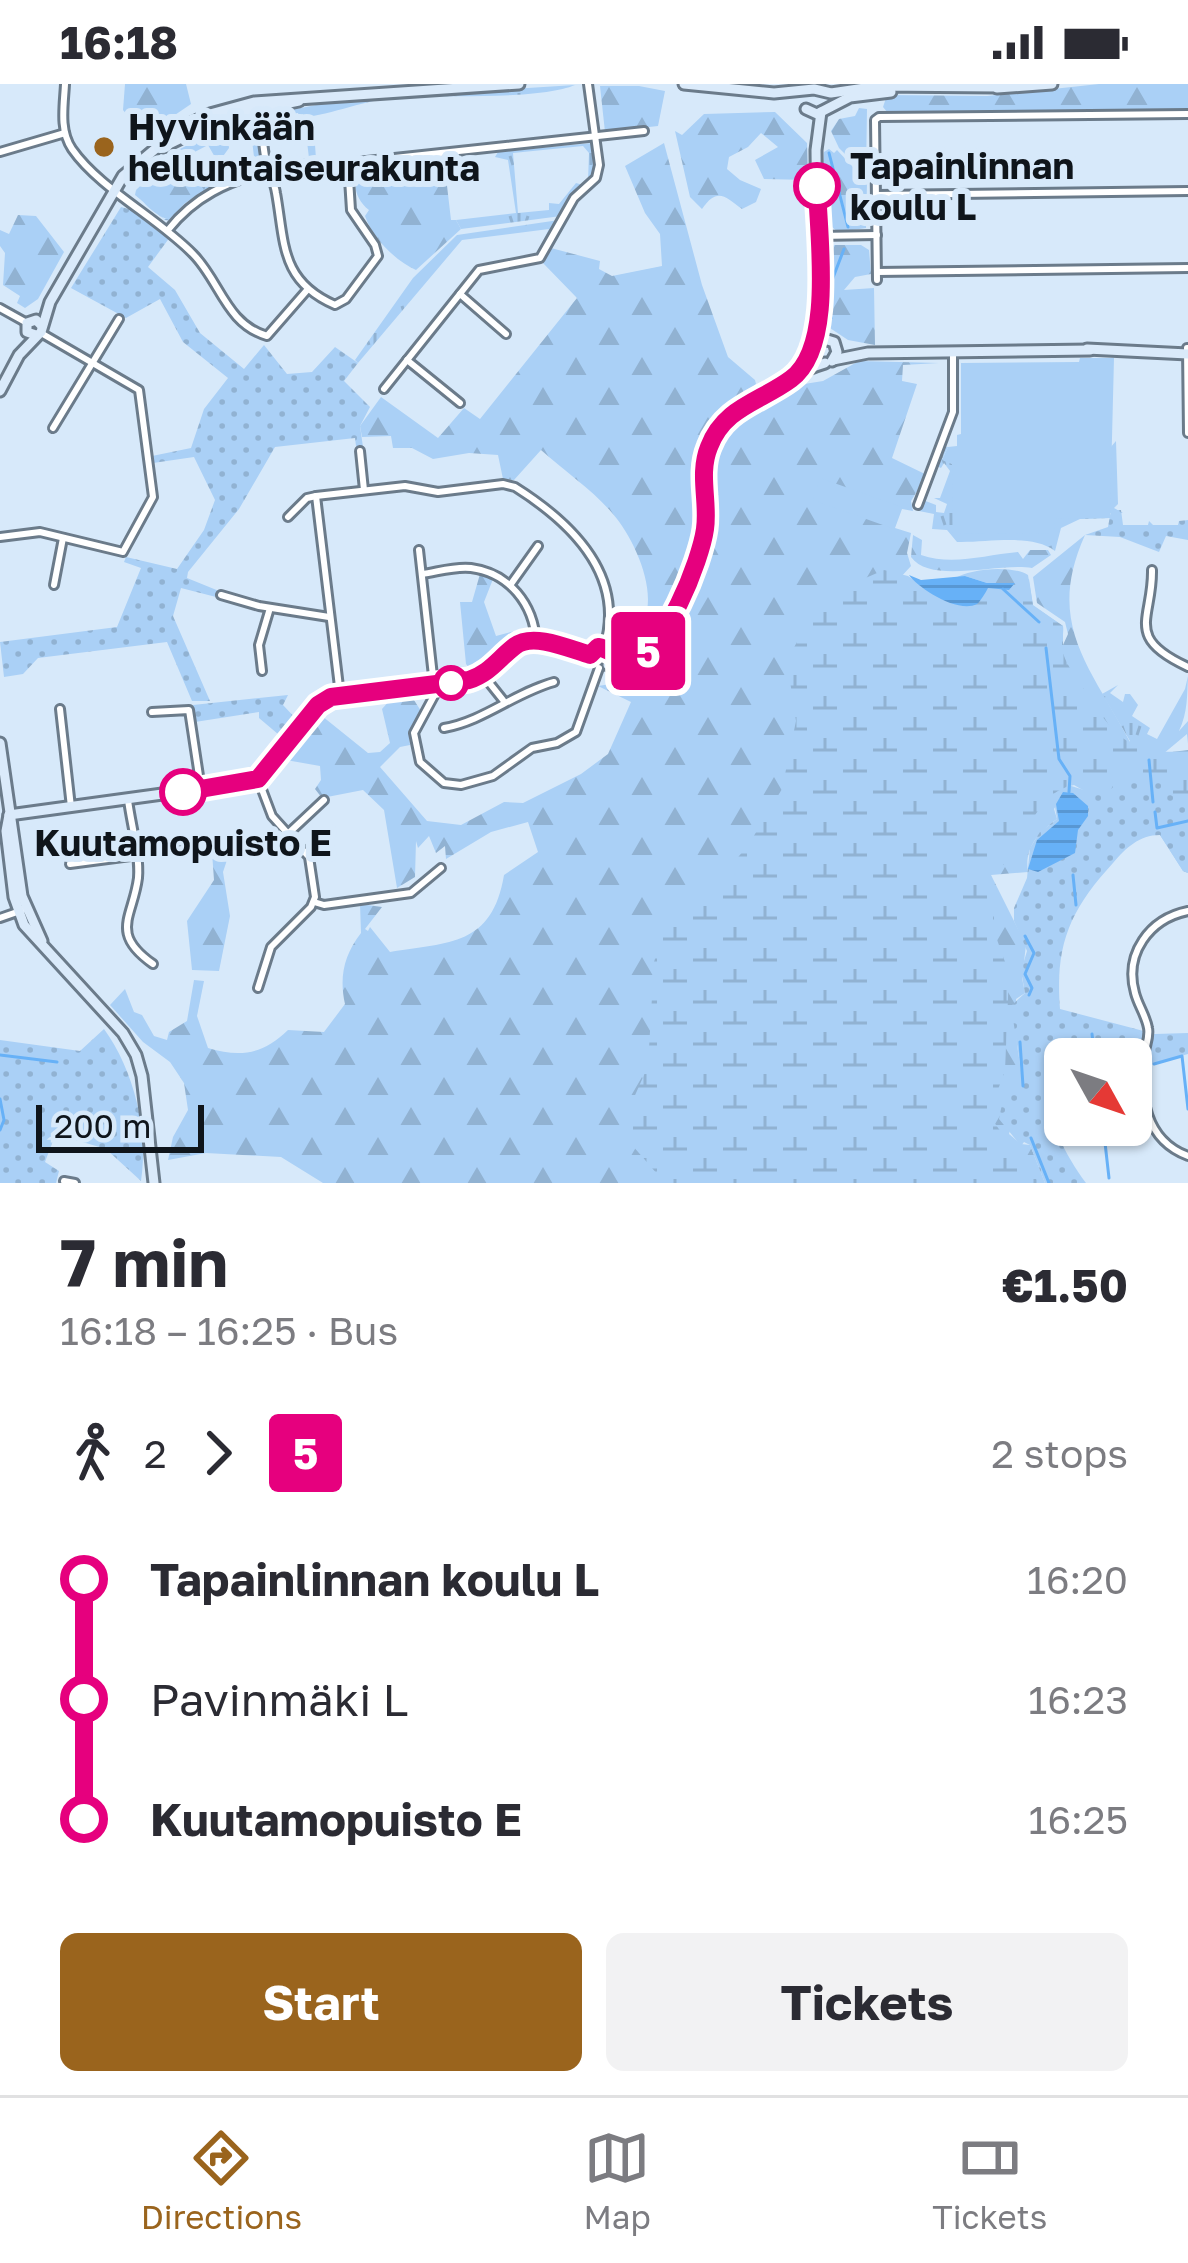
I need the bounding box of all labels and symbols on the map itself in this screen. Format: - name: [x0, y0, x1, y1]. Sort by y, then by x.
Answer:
- place label: Hyvinkään helluntaiseurakunta: [128, 105, 480, 189]
- marker: Hyvinkään helluntaiseurakunta: [91, 134, 117, 160]
- place label: Tapainlinnan koulu L: [850, 144, 1074, 228]
- marker: Tapainlinnan koulu L: [795, 164, 839, 208]
- line badge: 5: [609, 612, 687, 690]
- unlabelled marker: [435, 667, 467, 699]
- marker: Kuutamopuisto E: [161, 770, 205, 814]
- place label: Kuutamopuisto E: [34, 821, 332, 864]
- north arrow: [1044, 1038, 1152, 1146]
- scale bar: [36, 1099, 204, 1152]

